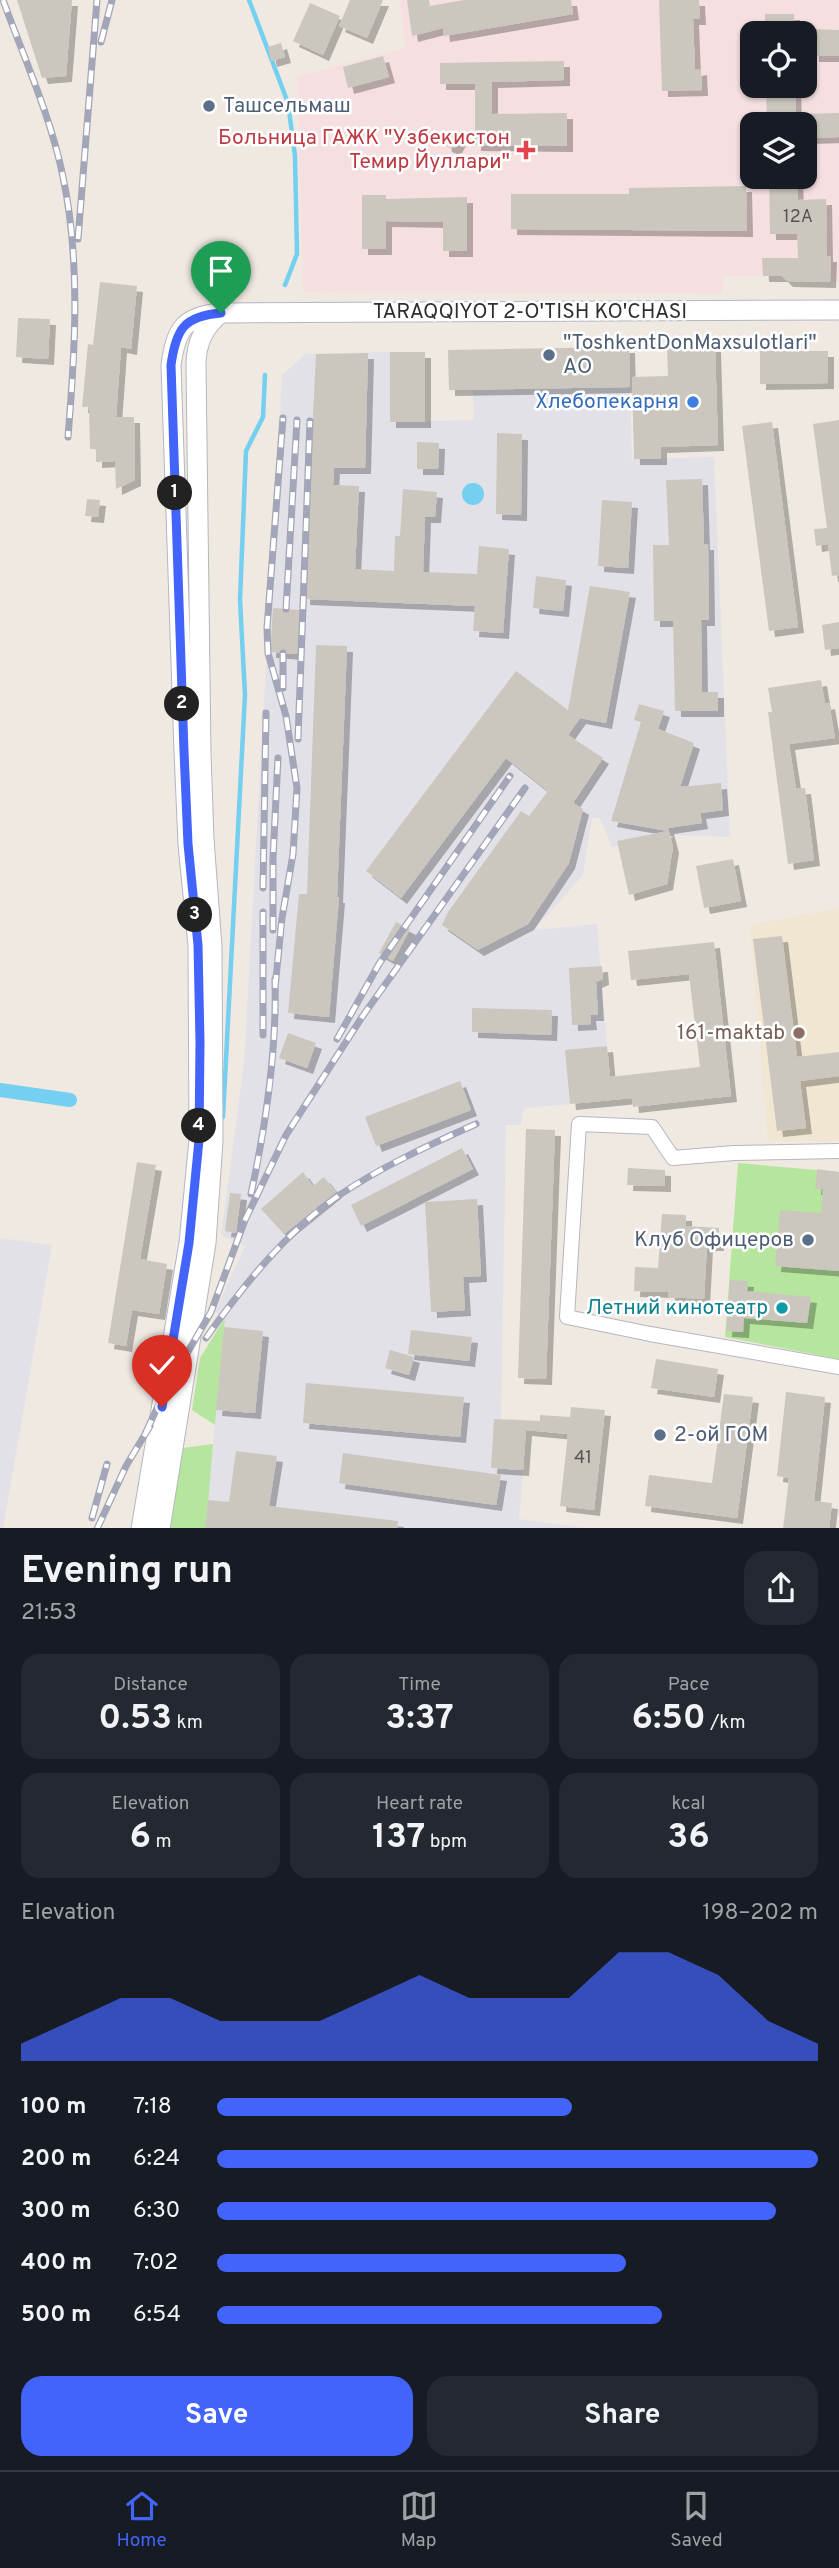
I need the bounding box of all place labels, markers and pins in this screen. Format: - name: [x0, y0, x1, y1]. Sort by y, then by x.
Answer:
- place label: Ташсельмаш: [223, 93, 351, 120]
- marker: Ташсельмаш: [201, 98, 217, 114]
- place label: Больница ГАЖК "Узбекистон Темир Йуллари": [218, 125, 510, 176]
- marker: Больница ГАЖК "Узбекистон Темир Йуллари": [516, 140, 536, 160]
- pin: [191, 241, 251, 313]
- place label: "ToshkentDonMaxsulotlari" AO: [563, 330, 817, 381]
- marker: "ToshkentDonMaxsulotlari" AO: [541, 347, 557, 363]
- place label: Хлебопекарня: [535, 389, 679, 416]
- marker: Хлебопекарня: [685, 394, 701, 410]
- pin: 1: [158, 476, 192, 510]
- pin: 2: [164, 686, 200, 722]
- pin: 3: [178, 898, 212, 932]
- place label: 161-maktab: [677, 1020, 785, 1047]
- marker: 161-maktab: [791, 1025, 807, 1041]
- pin: 4: [182, 1108, 216, 1144]
- place label: Клуб Офицеров: [634, 1227, 794, 1254]
- marker: Клуб Офицеров: [800, 1232, 816, 1248]
- place label: Летний кинотеатр: [586, 1295, 768, 1322]
- marker: Летний кинотеатр: [774, 1300, 790, 1316]
- pin: [132, 1335, 192, 1407]
- place label: 2-ой ГОМ: [674, 1422, 768, 1449]
- marker: 2-ой ГОМ: [652, 1427, 668, 1443]

